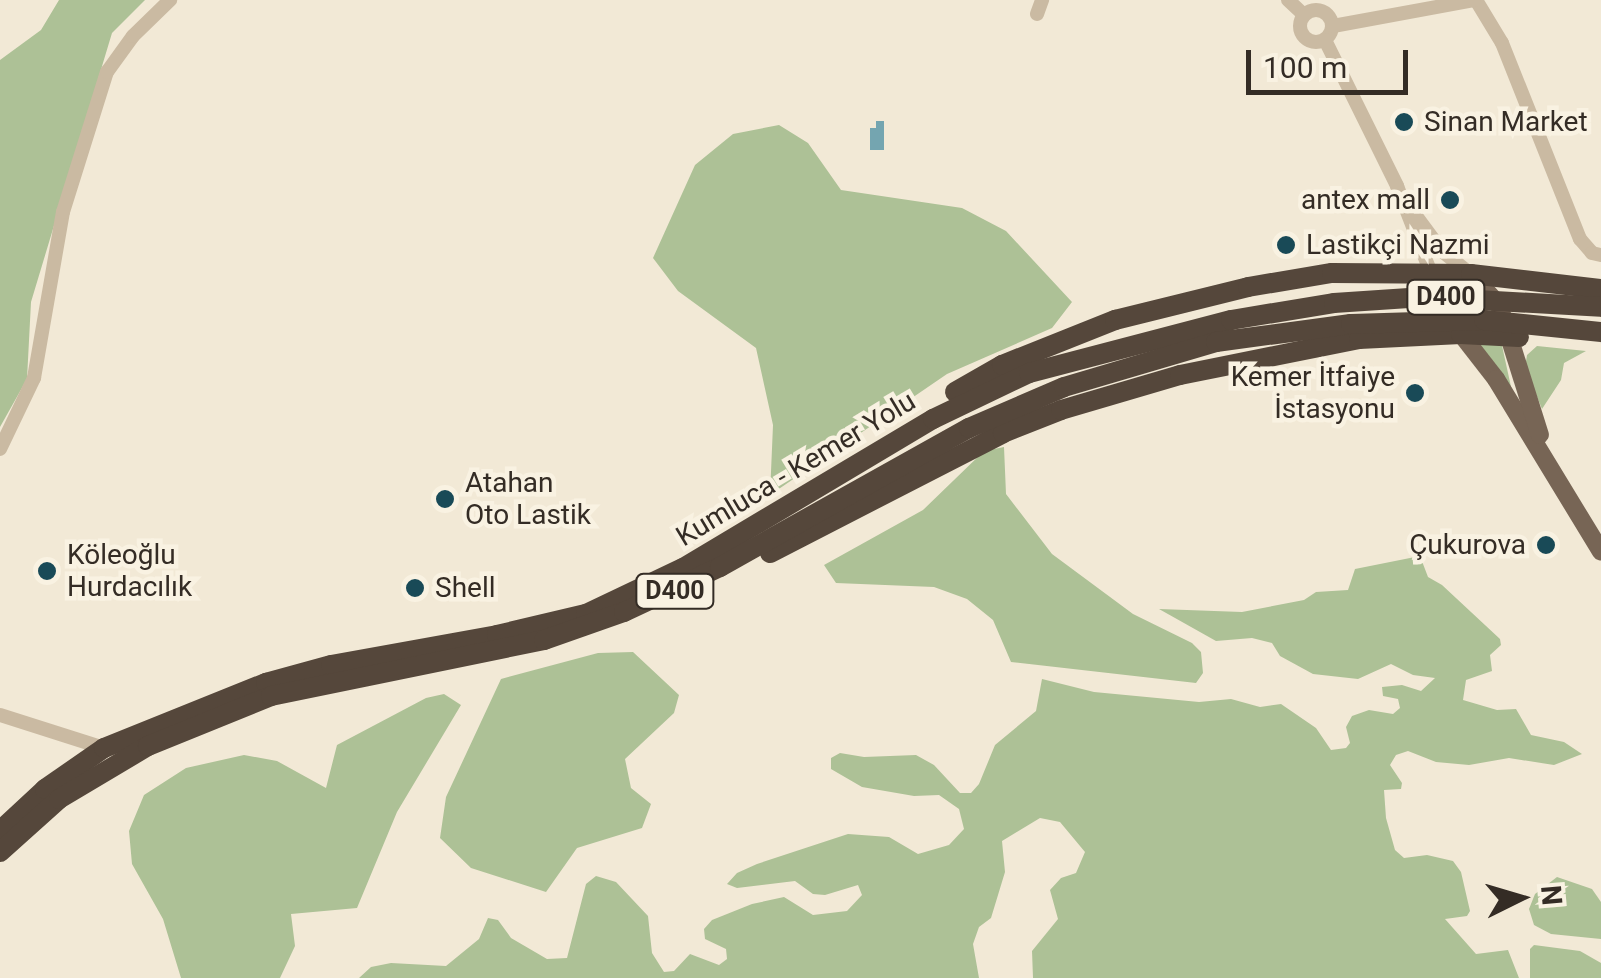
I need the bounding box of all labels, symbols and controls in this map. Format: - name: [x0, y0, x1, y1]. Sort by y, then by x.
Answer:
- scale bar: [1251, 30, 1414, 92]
- text: 100 m: [1263, 50, 1347, 85]
- place label: Sinan Market: [1424, 105, 1588, 139]
- marker: Sinan Market: [1393, 111, 1415, 133]
- place label: antex mall: [1301, 183, 1430, 217]
- marker: antex mall: [1439, 189, 1461, 211]
- place label: Lastikçi Nazmi: [1306, 228, 1490, 262]
- marker: Lastikçi Nazmi: [1275, 234, 1297, 256]
- road number: D400: [1406, 277, 1486, 317]
- place label: Kemer İtfaiye İstasyonu: [1231, 360, 1395, 426]
- marker: Kemer İtfaiye İstasyonu: [1404, 382, 1426, 404]
- street label: Kumluca - Kemer Yolu: [670, 384, 922, 554]
- place label: Atahan Oto Lastik: [465, 466, 591, 532]
- marker: Atahan Oto Lastik: [434, 488, 456, 510]
- place label: Çukurova: [1409, 528, 1526, 562]
- marker: Çukurova: [1535, 534, 1557, 556]
- place label: Köleoğlu Hurdacılık: [67, 538, 192, 604]
- marker: Köleoğlu Hurdacılık: [36, 560, 58, 582]
- place label: Shell: [435, 571, 496, 605]
- road number: D400: [635, 571, 715, 611]
- marker: Shell: [404, 577, 426, 599]
- north arrow: [1471, 848, 1571, 948]
- text: N: [1534, 884, 1569, 907]

